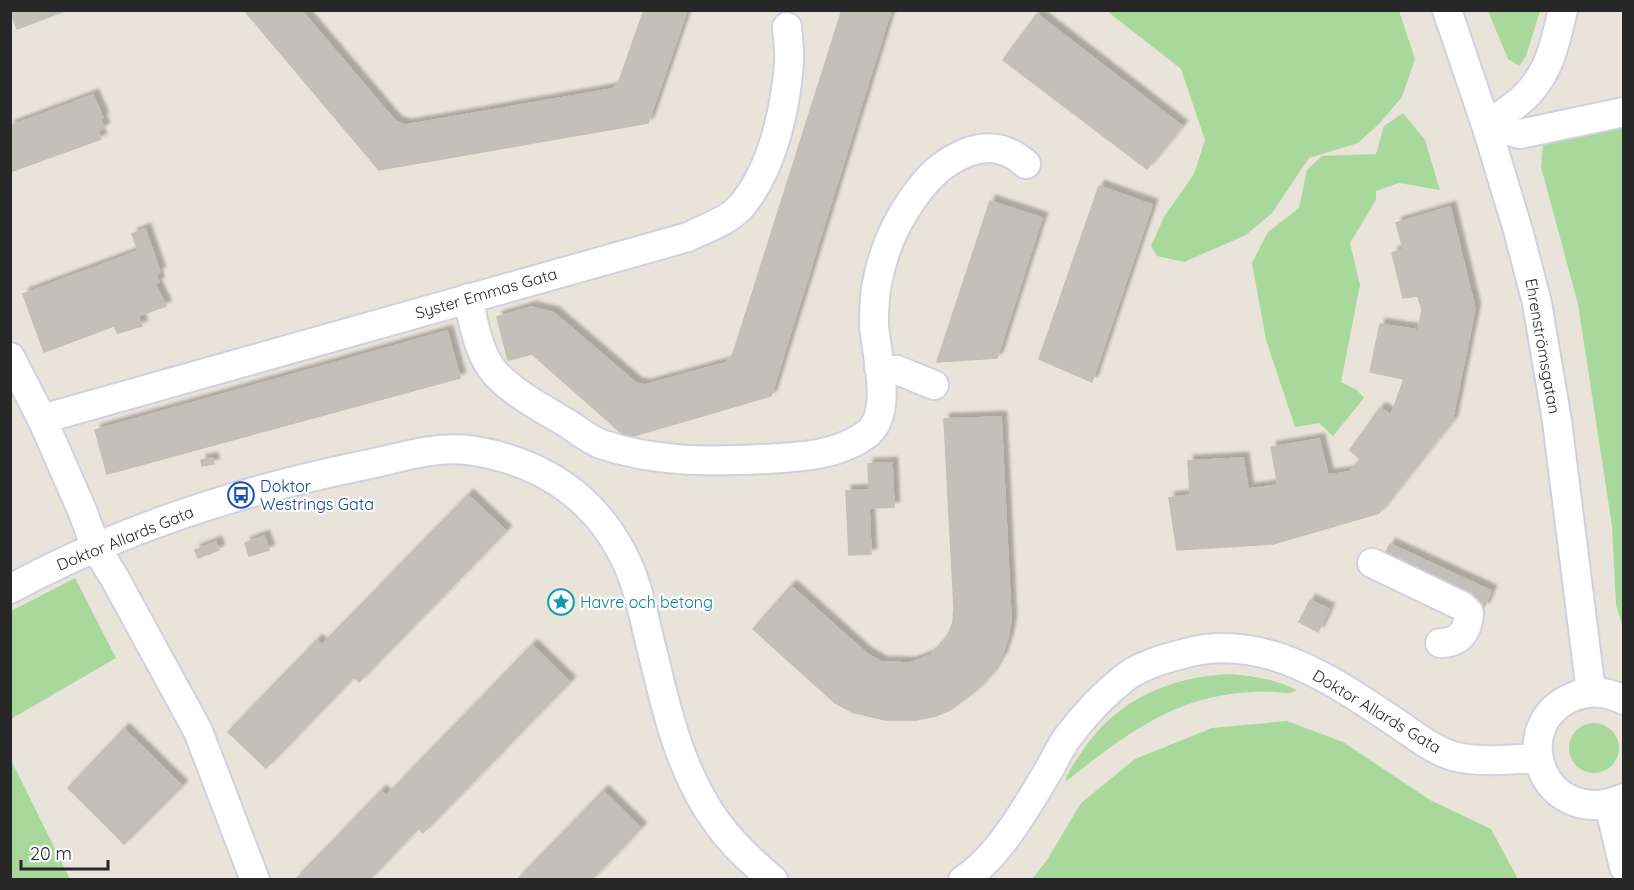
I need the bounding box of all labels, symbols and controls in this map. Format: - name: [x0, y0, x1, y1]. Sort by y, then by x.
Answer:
- street label: Syster Emmas Gata: [413, 263, 559, 323]
- street label: Ehrenströmsgatan: [1521, 277, 1565, 415]
- place label: Doktor Westrings Gata: [260, 476, 374, 514]
- bus stop icon: Doktor Westrings Gata: [226, 480, 256, 510]
- street label: Doktor Allards Gata: [53, 501, 197, 575]
- place icon: Havre och betong: [546, 587, 576, 617]
- place label: Havre och betong: [580, 592, 713, 612]
- street label: Doktor Allards Gata: [1309, 665, 1445, 757]
- scale bar: [21, 833, 108, 871]
- text: 20 m: [30, 842, 72, 865]

